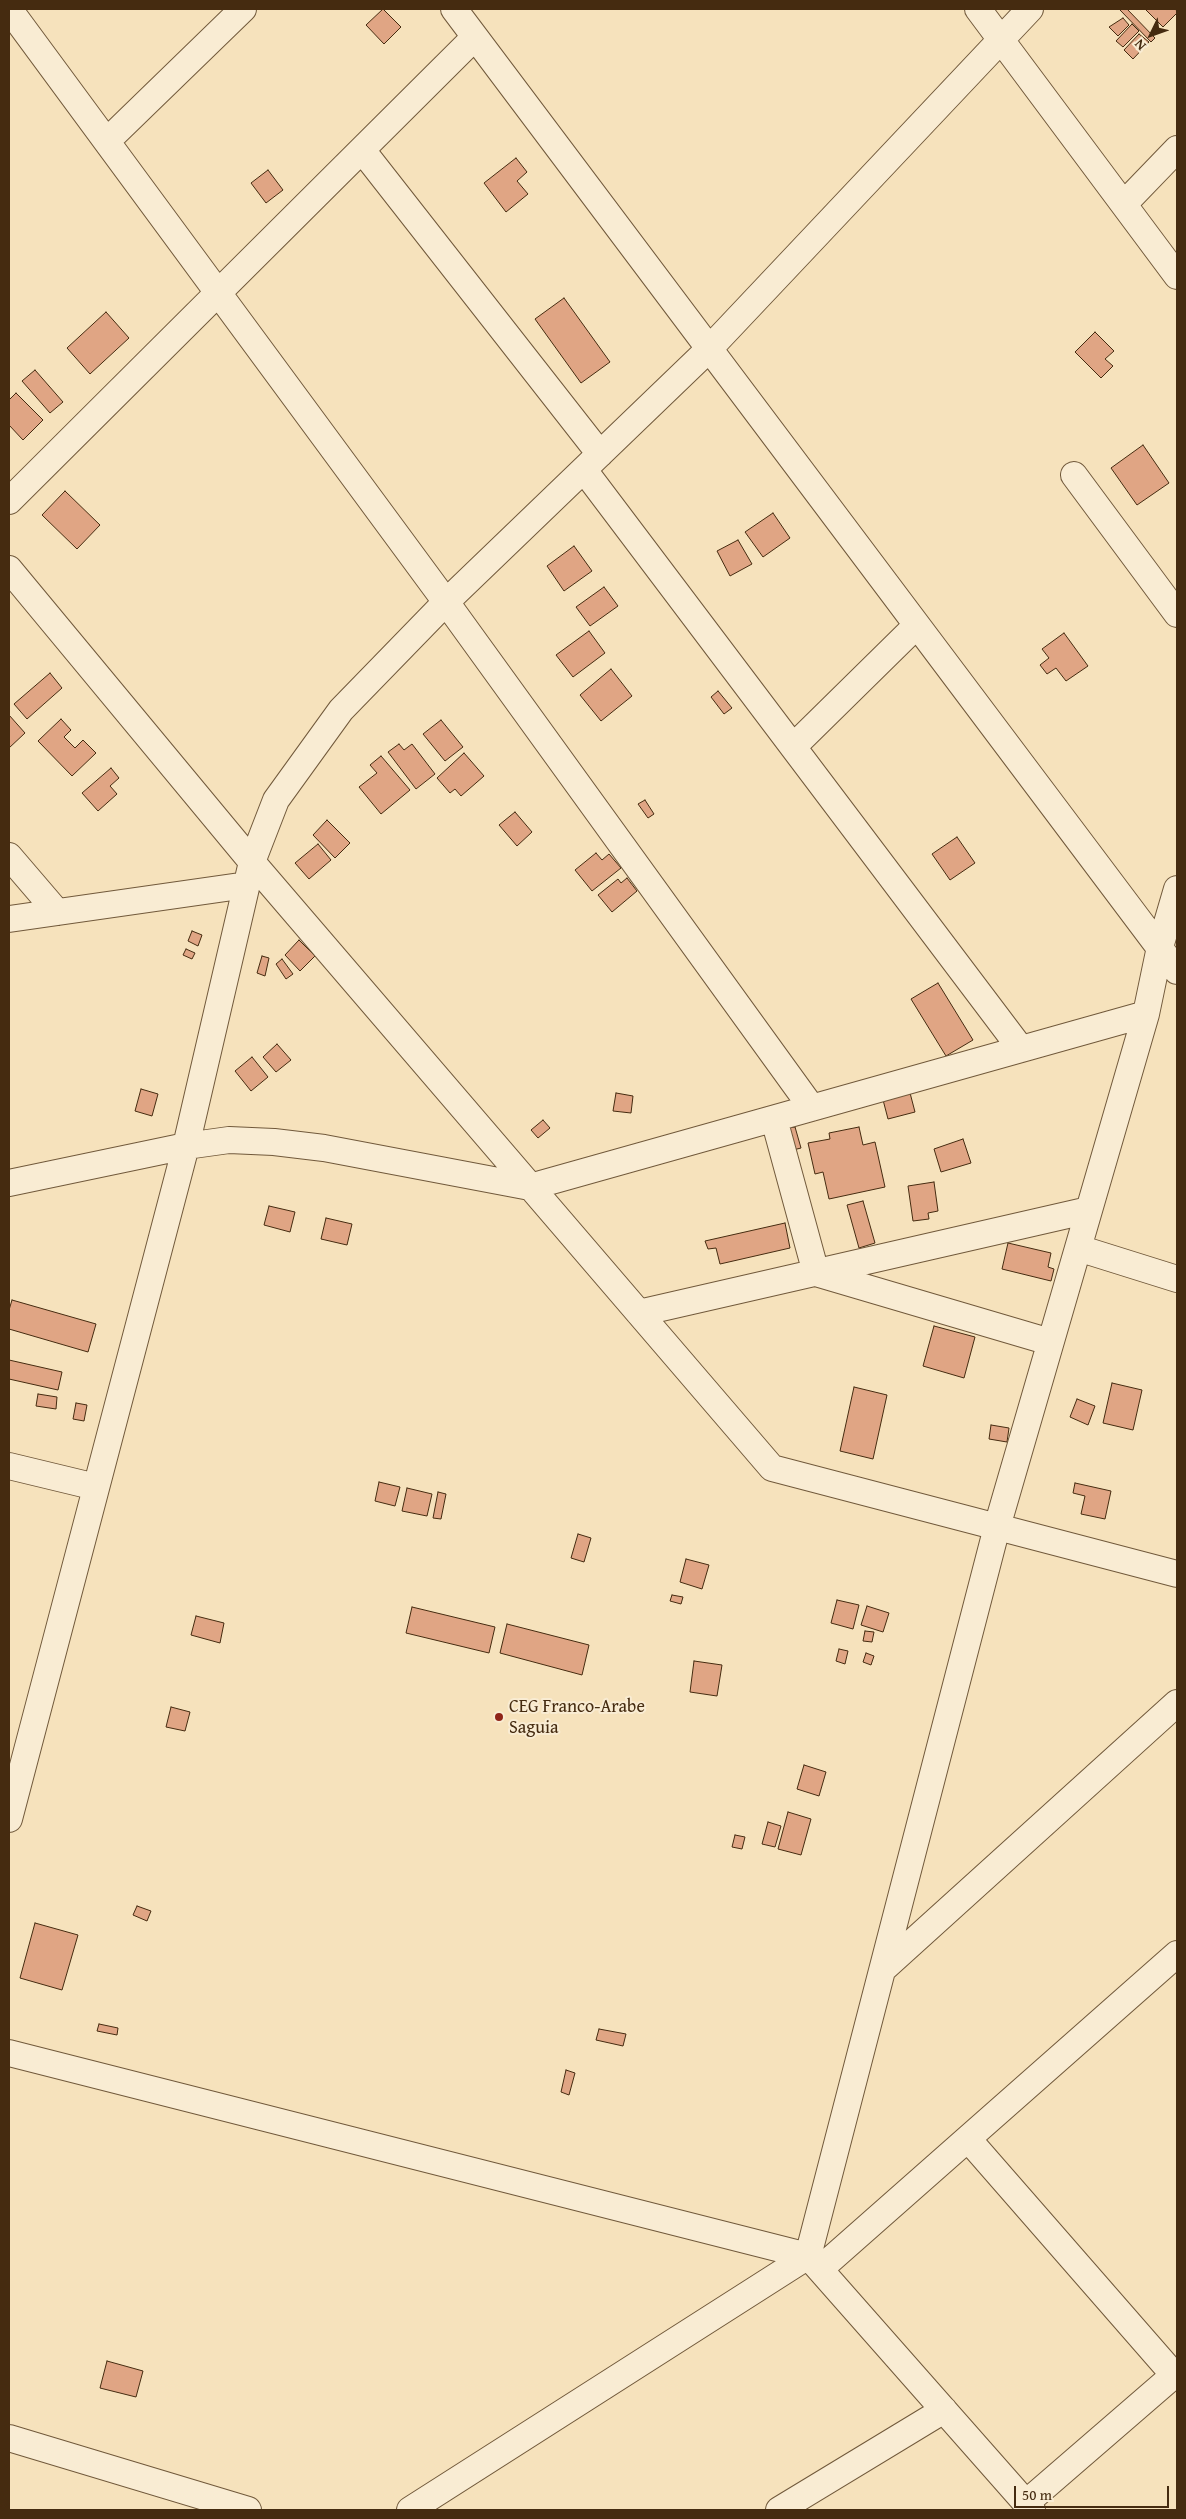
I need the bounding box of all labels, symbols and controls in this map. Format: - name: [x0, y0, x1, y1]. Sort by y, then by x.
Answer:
- north arrow: [1126, 10, 1176, 60]
- text: N: [1129, 35, 1150, 55]
- place label: CEG Franco-Arabe Saguia: [509, 1696, 645, 1738]
- marker: CEG Franco-Arabe Saguia: [493, 1711, 505, 1723]
- scale bar: [1016, 2476, 1171, 2508]
- text: 50 m: [1022, 2484, 1052, 2505]

